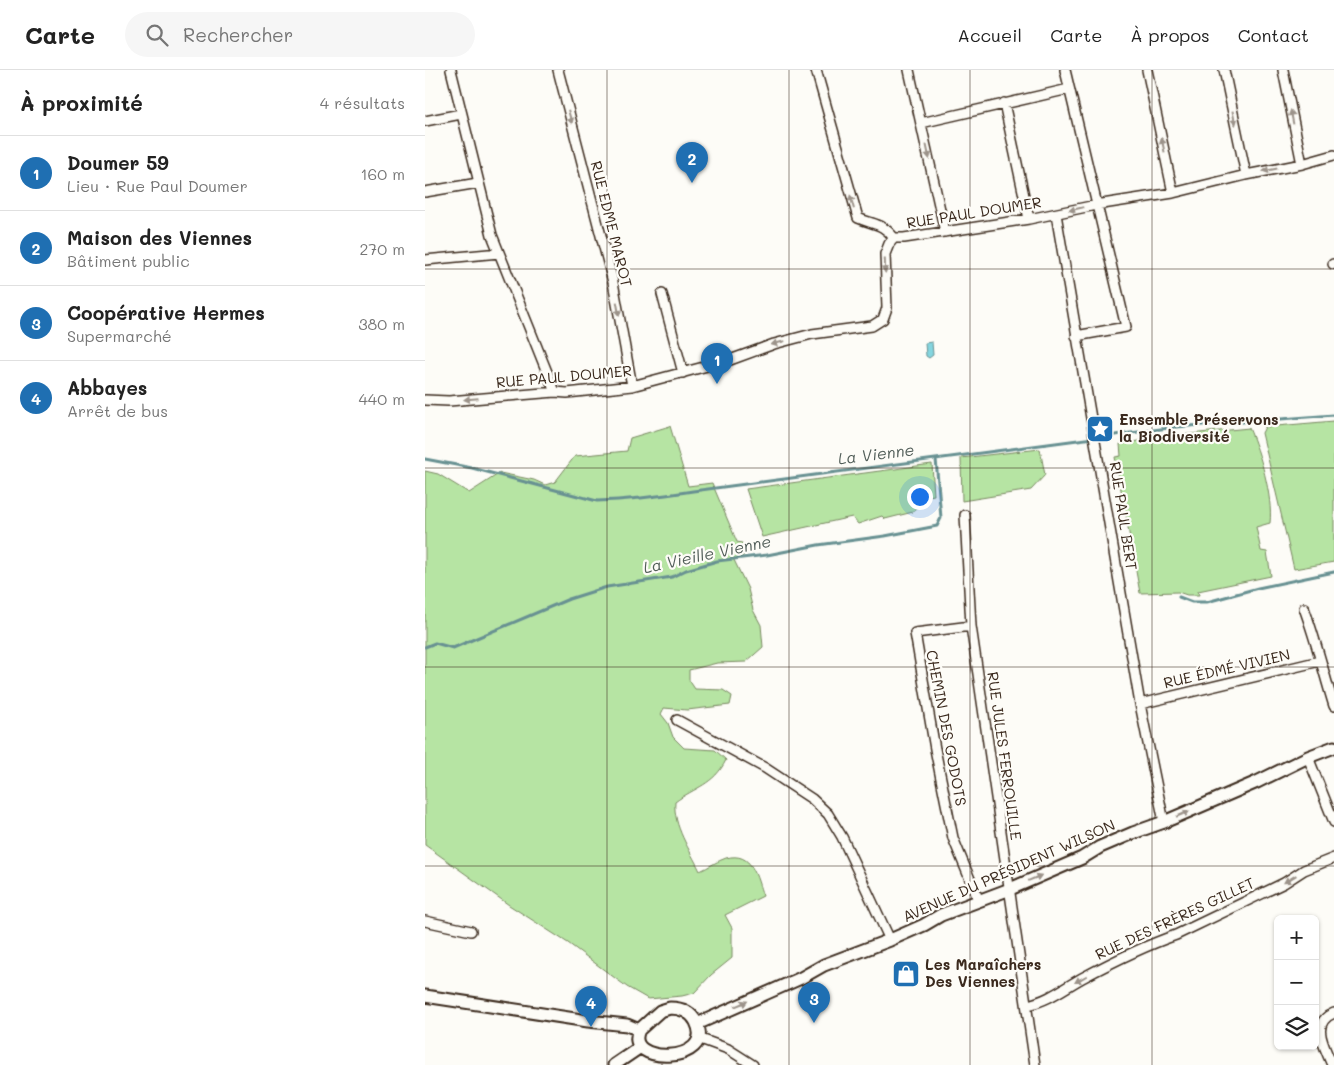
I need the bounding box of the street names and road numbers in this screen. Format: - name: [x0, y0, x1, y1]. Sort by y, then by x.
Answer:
- street label: RUE EDME MAROT: [587, 159, 637, 289]
- street label: RUE PAUL DOUMER: [905, 191, 1043, 233]
- street label: RUE PAUL DOUMER: [495, 360, 633, 392]
- street label: RUE PAUL BERT: [1106, 460, 1142, 572]
- street label: RUE ÉDMÉ VIVIEN: [1161, 644, 1292, 692]
- street label: CHEMIN DES GODOTS: [922, 648, 972, 808]
- street label: RUE JULES FERROUILLE: [983, 670, 1027, 842]
- street label: AVENUE DU PRÉSIDENT WILSON: [899, 814, 1118, 926]
- street label: RUE DES FRÈRES GILLET: [1092, 872, 1257, 964]

